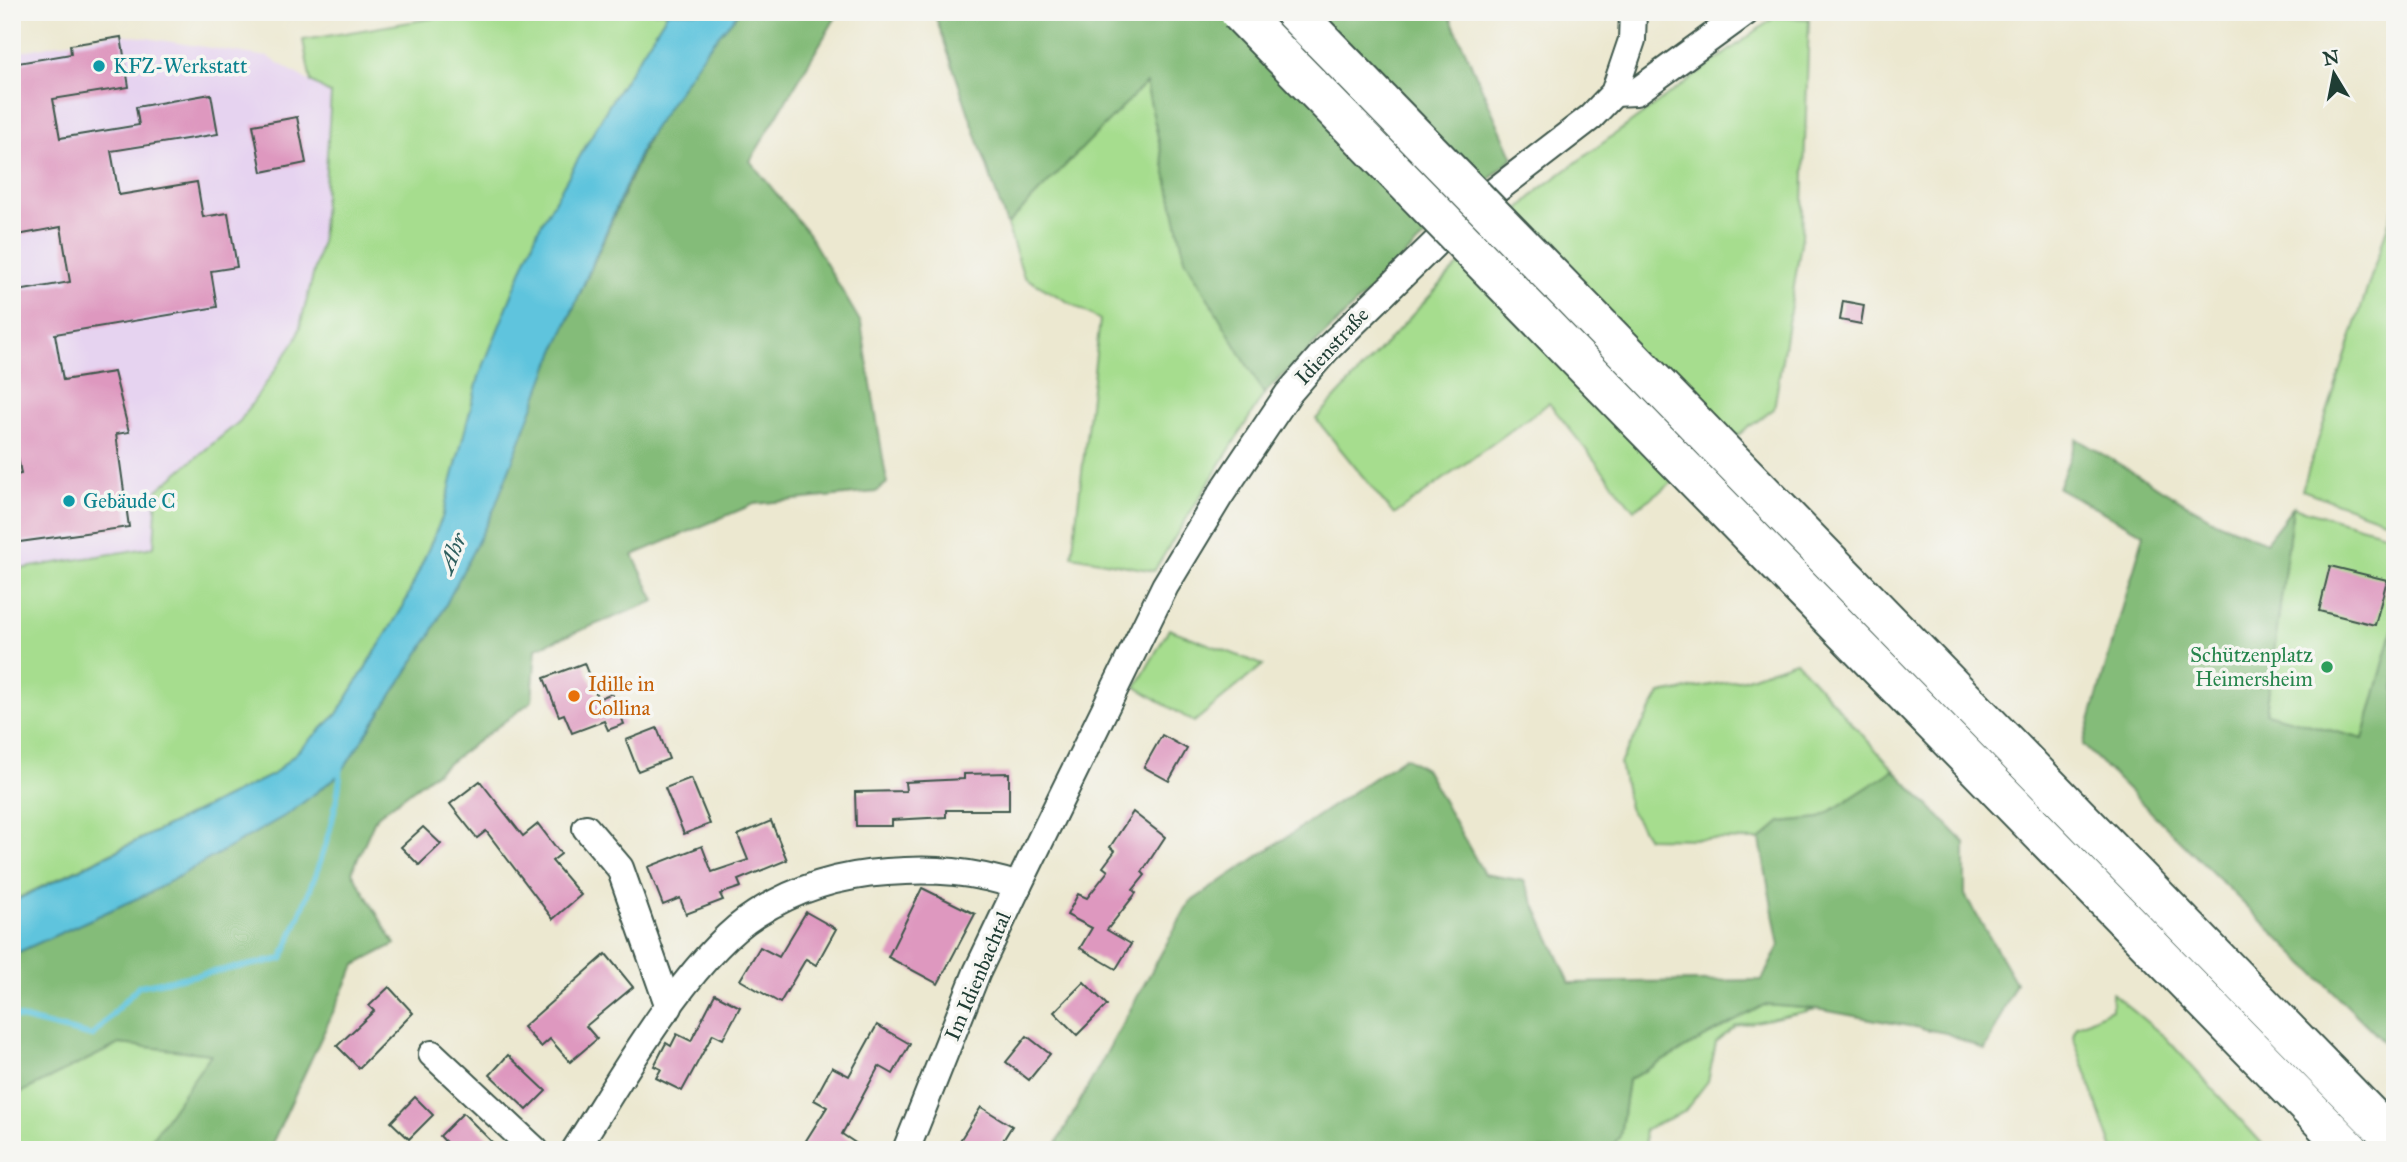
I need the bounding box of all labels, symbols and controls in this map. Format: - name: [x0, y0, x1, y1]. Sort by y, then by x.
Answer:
- north arrow: [2298, 38, 2368, 108]
- text: N: [2321, 45, 2341, 70]
- place label: KFZ-Werkstatt: [113, 53, 248, 79]
- marker: KFZ-Werkstatt: [91, 58, 107, 74]
- street label: Idienstraße: [1290, 302, 1375, 390]
- place label: Gebäude C: [83, 488, 175, 514]
- marker: Gebäude C: [61, 493, 77, 509]
- water label: Ahr: [431, 528, 473, 579]
- place label: Schützenplatz Heimersheim: [2190, 642, 2313, 692]
- marker: Schützenplatz Heimersheim: [2319, 659, 2335, 675]
- place label: Idille in Collina: [588, 671, 655, 721]
- marker: Idille in Collina: [566, 688, 582, 704]
- street label: Im Idienbachtal: [939, 907, 1017, 1044]

